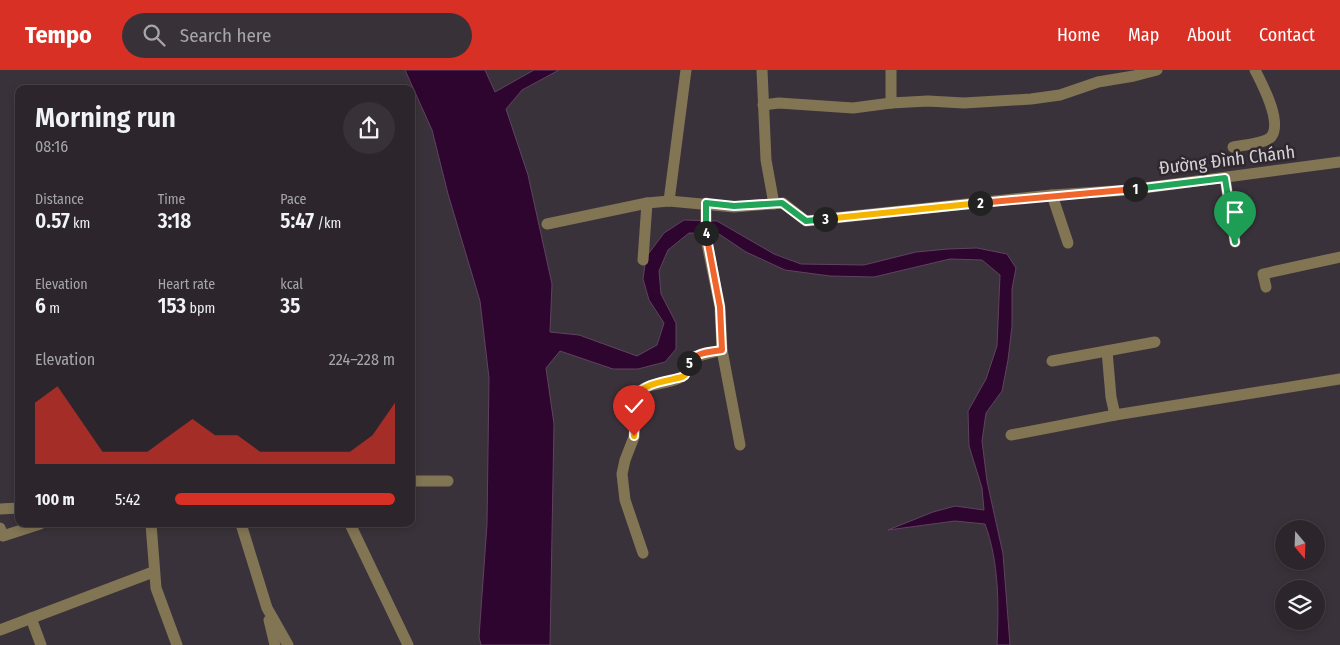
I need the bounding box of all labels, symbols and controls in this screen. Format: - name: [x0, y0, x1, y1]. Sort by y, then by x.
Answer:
- search box: [122, 13, 472, 58]
- text: Tempo: [25, 21, 92, 49]
- icon: search: [140, 21, 168, 49]
- text: Search here: [180, 24, 271, 47]
- text: Home: [1057, 24, 1100, 46]
- text: Map: [1128, 24, 1159, 46]
- text: About: [1187, 24, 1231, 46]
- text: Contact: [1259, 24, 1315, 46]
- text: Morning run: [35, 101, 176, 134]
- button: share: [343, 102, 395, 154]
- text: 08:16: [35, 137, 68, 156]
- street label: Đường Đình Chánh: [1158, 141, 1296, 179]
- pin: 1: [1122, 176, 1148, 202]
- text: 1: [1133, 181, 1138, 198]
- pin: 2: [968, 190, 992, 216]
- text: Distance: [35, 191, 84, 208]
- text: Time: [158, 191, 185, 208]
- text: Pace: [280, 191, 306, 208]
- pin: [1214, 191, 1256, 242]
- text: 2: [977, 195, 984, 212]
- icon: arrive: [1221, 198, 1249, 226]
- pin: 3: [812, 206, 838, 232]
- text: 0.57: [35, 208, 70, 234]
- text: 3:18: [158, 208, 191, 234]
- text: 5:47: [280, 208, 314, 234]
- text: 3: [822, 211, 829, 228]
- text: km: [70, 215, 90, 232]
- text: /km: [314, 215, 341, 232]
- pin: 4: [694, 220, 718, 246]
- text: 4: [703, 225, 710, 242]
- text: Elevation: [35, 276, 88, 293]
- text: Heart rate: [158, 276, 215, 293]
- text: kcal: [280, 276, 303, 293]
- text: 6: [35, 293, 46, 319]
- text: 153: [158, 293, 186, 319]
- text: 35: [280, 293, 300, 319]
- text: m: [46, 300, 60, 317]
- text: bpm: [186, 300, 215, 317]
- text: Elevation: [35, 350, 95, 369]
- text: 224–228 m: [329, 350, 395, 369]
- pin: 5: [676, 350, 702, 376]
- text: 5: [686, 355, 693, 372]
- pin: [613, 385, 655, 436]
- icon: check: [620, 392, 648, 420]
- text: 100 m: [35, 490, 75, 509]
- text: 5:42: [115, 490, 140, 509]
- north arrow: [1275, 520, 1325, 570]
- map controls: [1275, 520, 1325, 630]
- button: layers: [1275, 580, 1325, 630]

